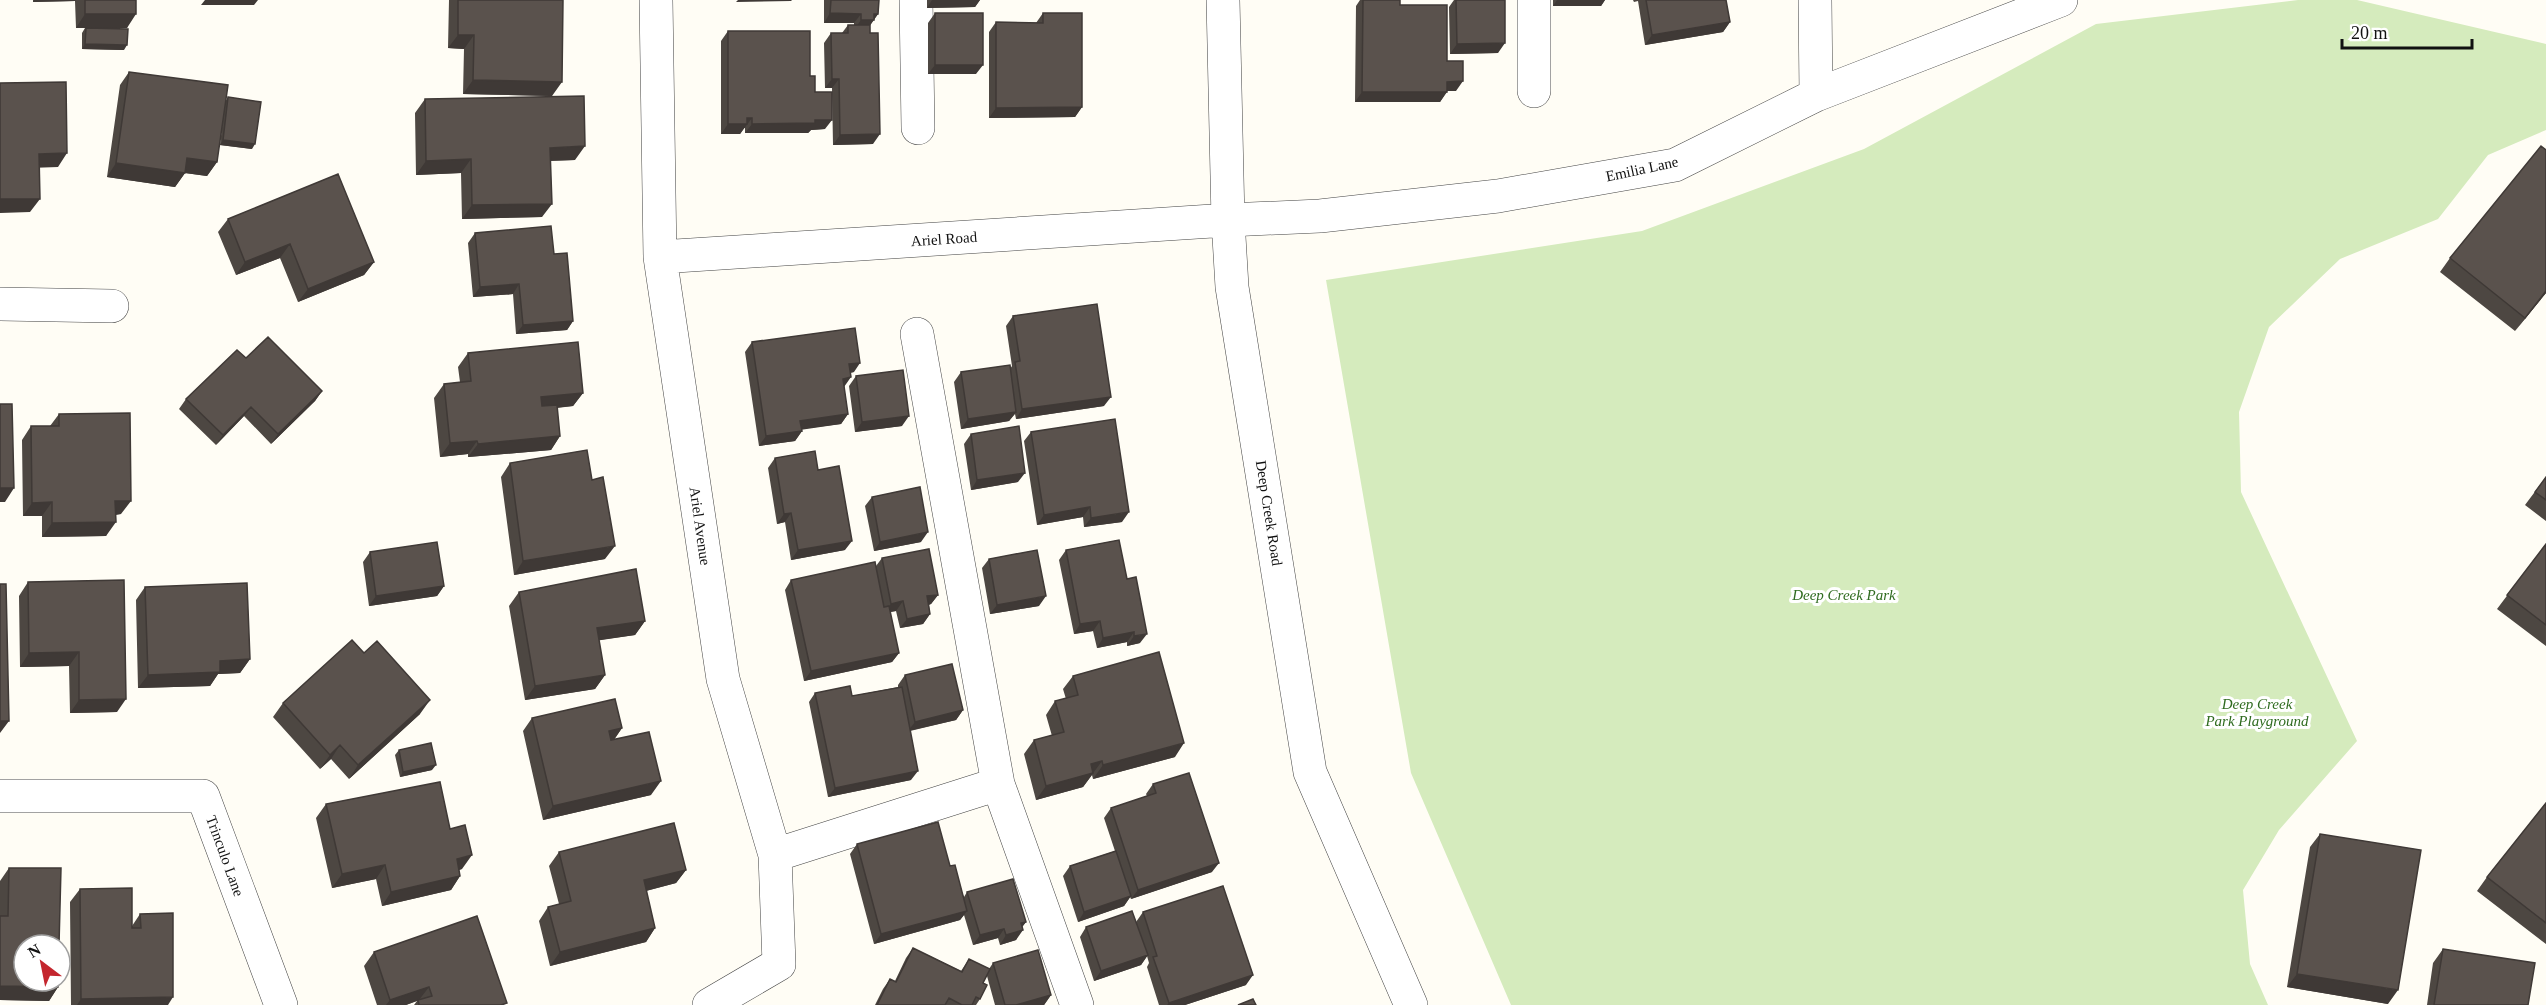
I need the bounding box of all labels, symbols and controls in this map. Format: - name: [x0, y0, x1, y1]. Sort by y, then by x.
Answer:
- scale bar: [2342, 12, 2472, 50]
- text: 20 m: [2351, 23, 2388, 43]
- street label: Emilia Lane: [1604, 153, 1680, 184]
- street label: Ariel Road: [910, 229, 978, 249]
- street label: Deep Creek Road: [1253, 459, 1285, 567]
- street label: Ariel Avenue: [687, 486, 713, 567]
- park label: Deep Creek Park: [1791, 587, 1896, 603]
- park label: Deep Creek Park Playground: [2204, 696, 2309, 729]
- street label: Trinculo Lane: [203, 813, 247, 899]
- north arrow: [12, 933, 72, 993]
- text: N: [25, 940, 44, 961]

